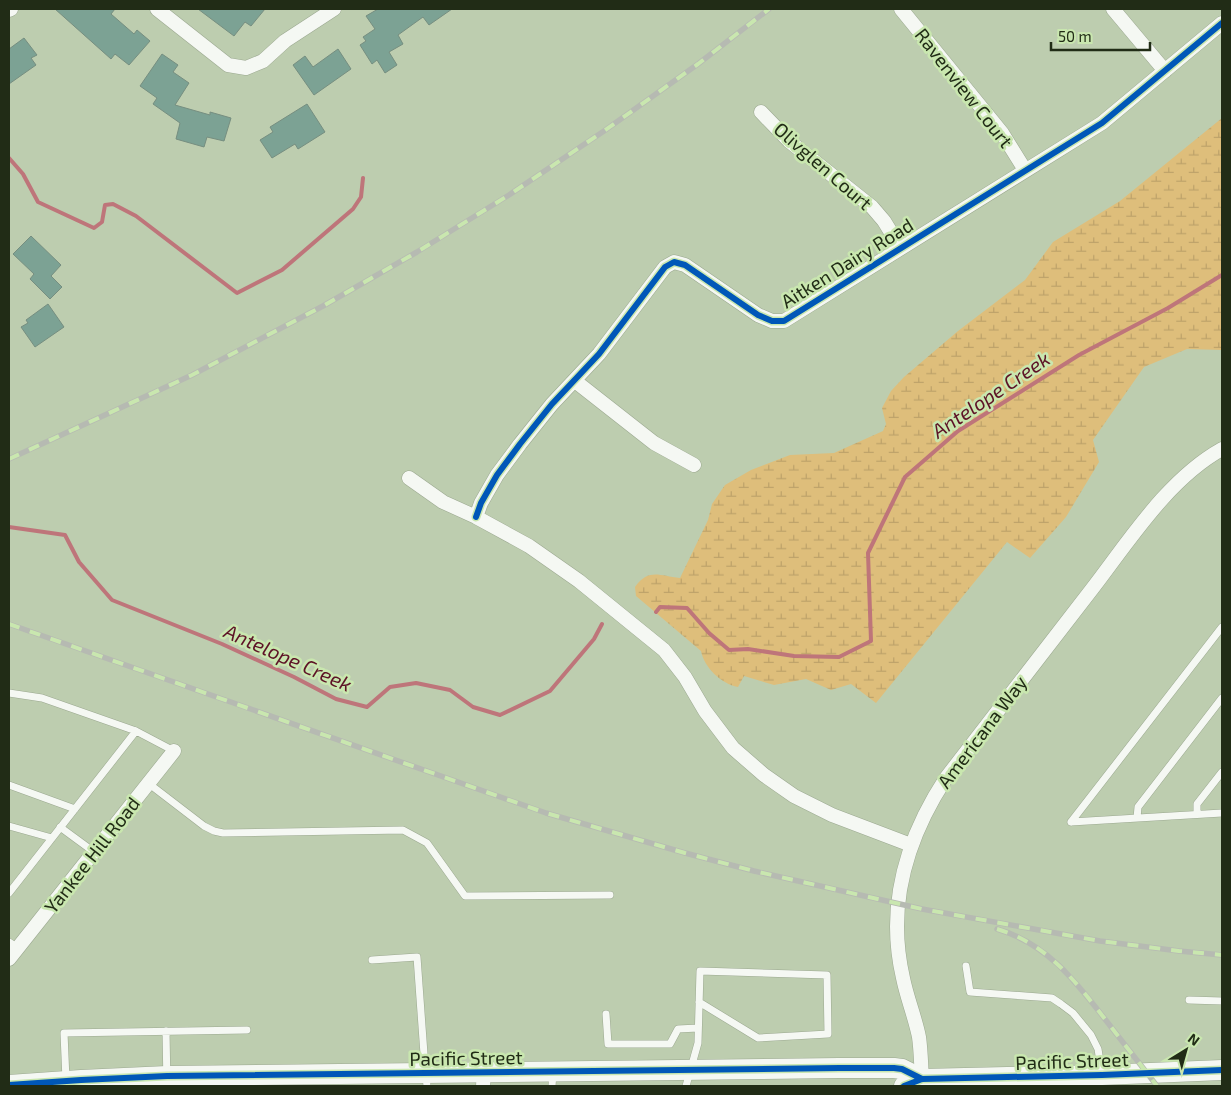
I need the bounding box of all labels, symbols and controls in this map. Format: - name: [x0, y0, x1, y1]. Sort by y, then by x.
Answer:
- scale bar: [1051, 20, 1150, 52]
- street label: Ravenview Court: [911, 23, 1018, 152]
- text: 50 m: [1058, 27, 1092, 45]
- street label: Olivglen Court: [770, 117, 877, 214]
- street label: Aitken Dairy Road: [776, 213, 917, 313]
- water label: Antelope Creek: [926, 346, 1054, 443]
- water label: Antelope Creek: [220, 618, 356, 696]
- street label: Americana Way: [932, 671, 1031, 792]
- street label: Yankee Hill Road: [39, 792, 144, 918]
- north arrow: [1161, 1025, 1211, 1075]
- text: N: [1185, 1029, 1203, 1049]
- street label: Pacific Street: [409, 1045, 523, 1070]
- street label: Pacific Street: [1015, 1047, 1129, 1074]

